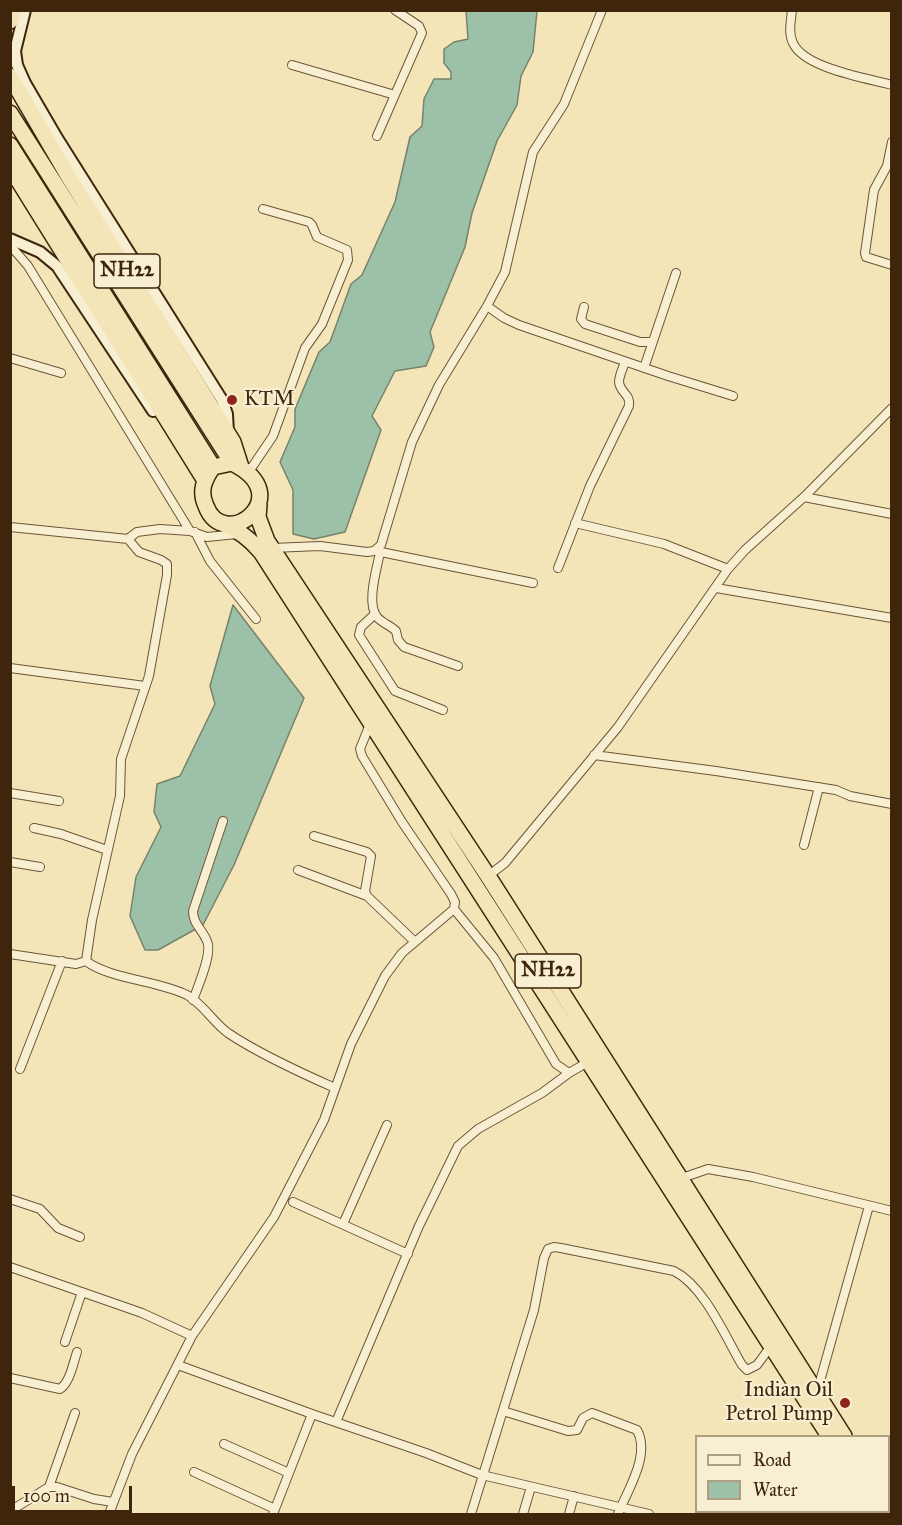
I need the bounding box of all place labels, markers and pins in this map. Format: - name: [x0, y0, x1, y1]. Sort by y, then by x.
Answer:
- place label: KTM: [244, 387, 295, 413]
- marker: KTM: [225, 393, 239, 407]
- place label: Indian Oil Petrol Pump: [725, 1378, 833, 1428]
- marker: Indian Oil Petrol Pump: [838, 1396, 852, 1410]

